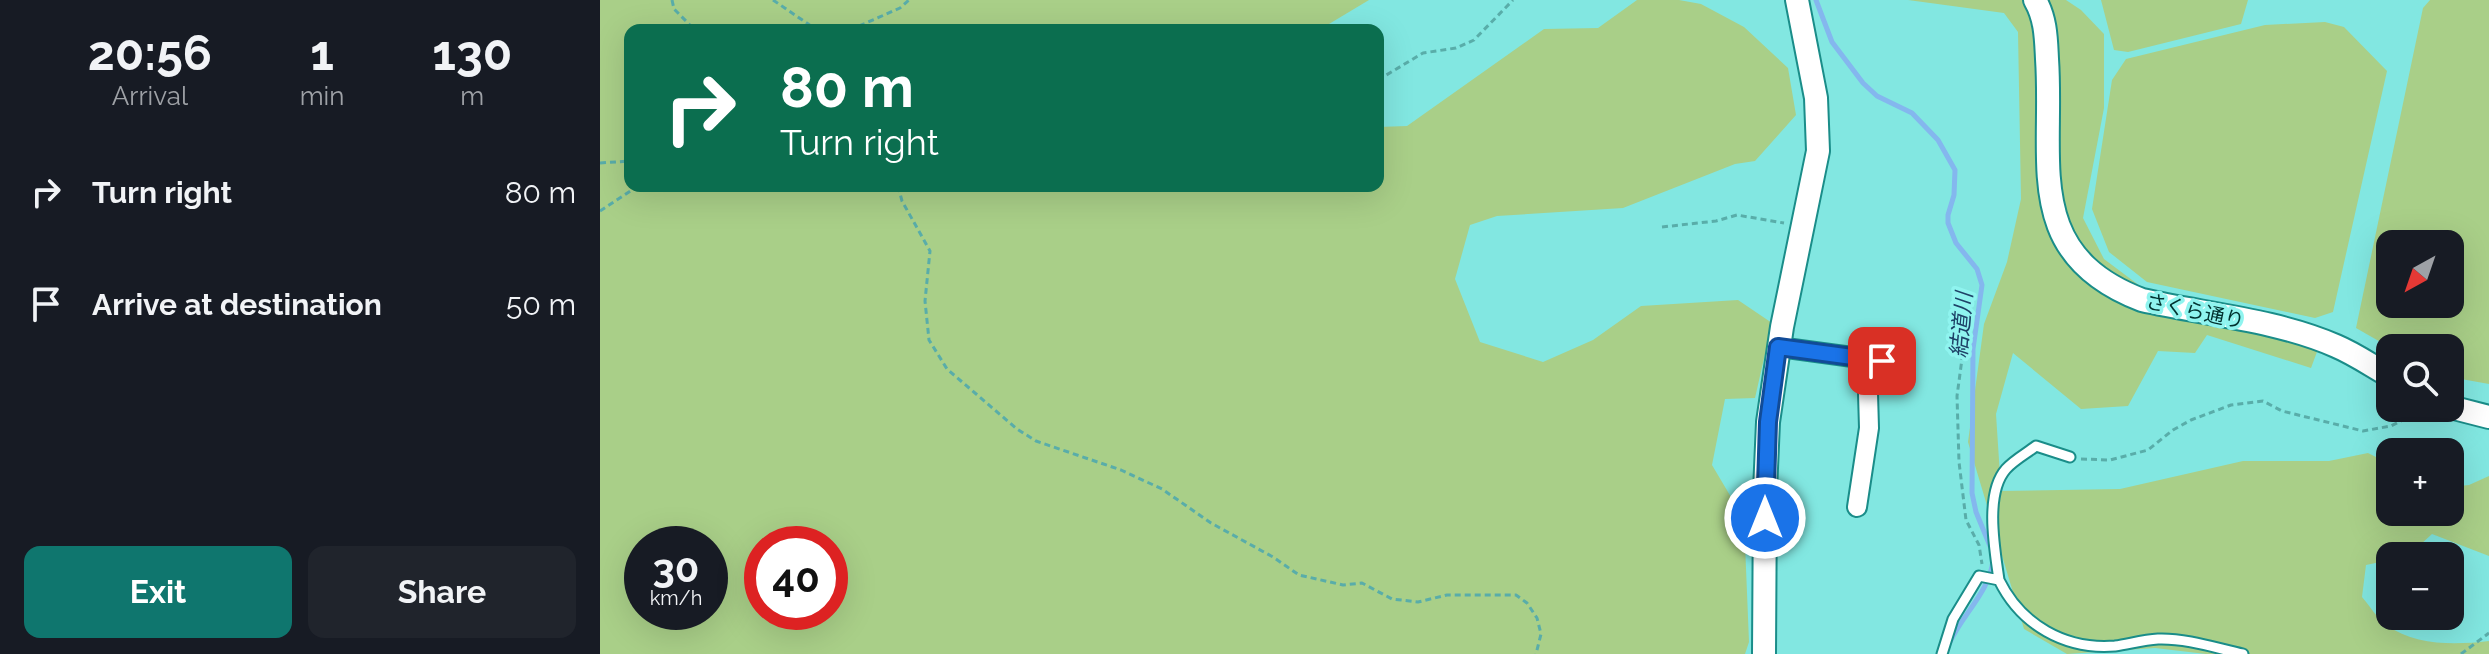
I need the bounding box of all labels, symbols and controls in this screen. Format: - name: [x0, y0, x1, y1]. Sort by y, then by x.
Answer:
- text: 20:56: [88, 25, 212, 81]
- text: 1: [310, 25, 334, 81]
- text: 130: [432, 25, 512, 81]
- text: 80 m: [780, 54, 914, 120]
- icon: right: [648, 56, 752, 160]
- text: Arrival: [112, 81, 188, 111]
- text: min: [300, 81, 344, 111]
- text: m: [460, 81, 484, 111]
- text: Turn right: [780, 121, 939, 163]
- icon: right: [24, 170, 68, 214]
- text: Turn right: [92, 175, 232, 210]
- text: 80 m: [505, 175, 576, 210]
- north arrow: [2376, 230, 2464, 318]
- map controls: [2376, 230, 2464, 630]
- icon: arrive: [24, 282, 68, 326]
- text: Arrive at destination: [92, 287, 382, 322]
- text: 50 m: [506, 287, 576, 322]
- water label: 結道川: [1945, 289, 1977, 359]
- street label: さくら通り: [2144, 289, 2246, 333]
- pin: [1848, 327, 1916, 395]
- button: search: [2376, 334, 2464, 422]
- icon: arrive: [1860, 339, 1904, 383]
- button: +: [2376, 438, 2464, 526]
- position arrow: [1723, 476, 1807, 560]
- speed limit sign: 40: [744, 526, 848, 630]
- button: −: [2376, 542, 2464, 630]
- text: 30: [653, 544, 699, 591]
- button: Exit: [24, 546, 292, 638]
- button: Share: [308, 546, 576, 638]
- text: km/h: [650, 586, 702, 610]

